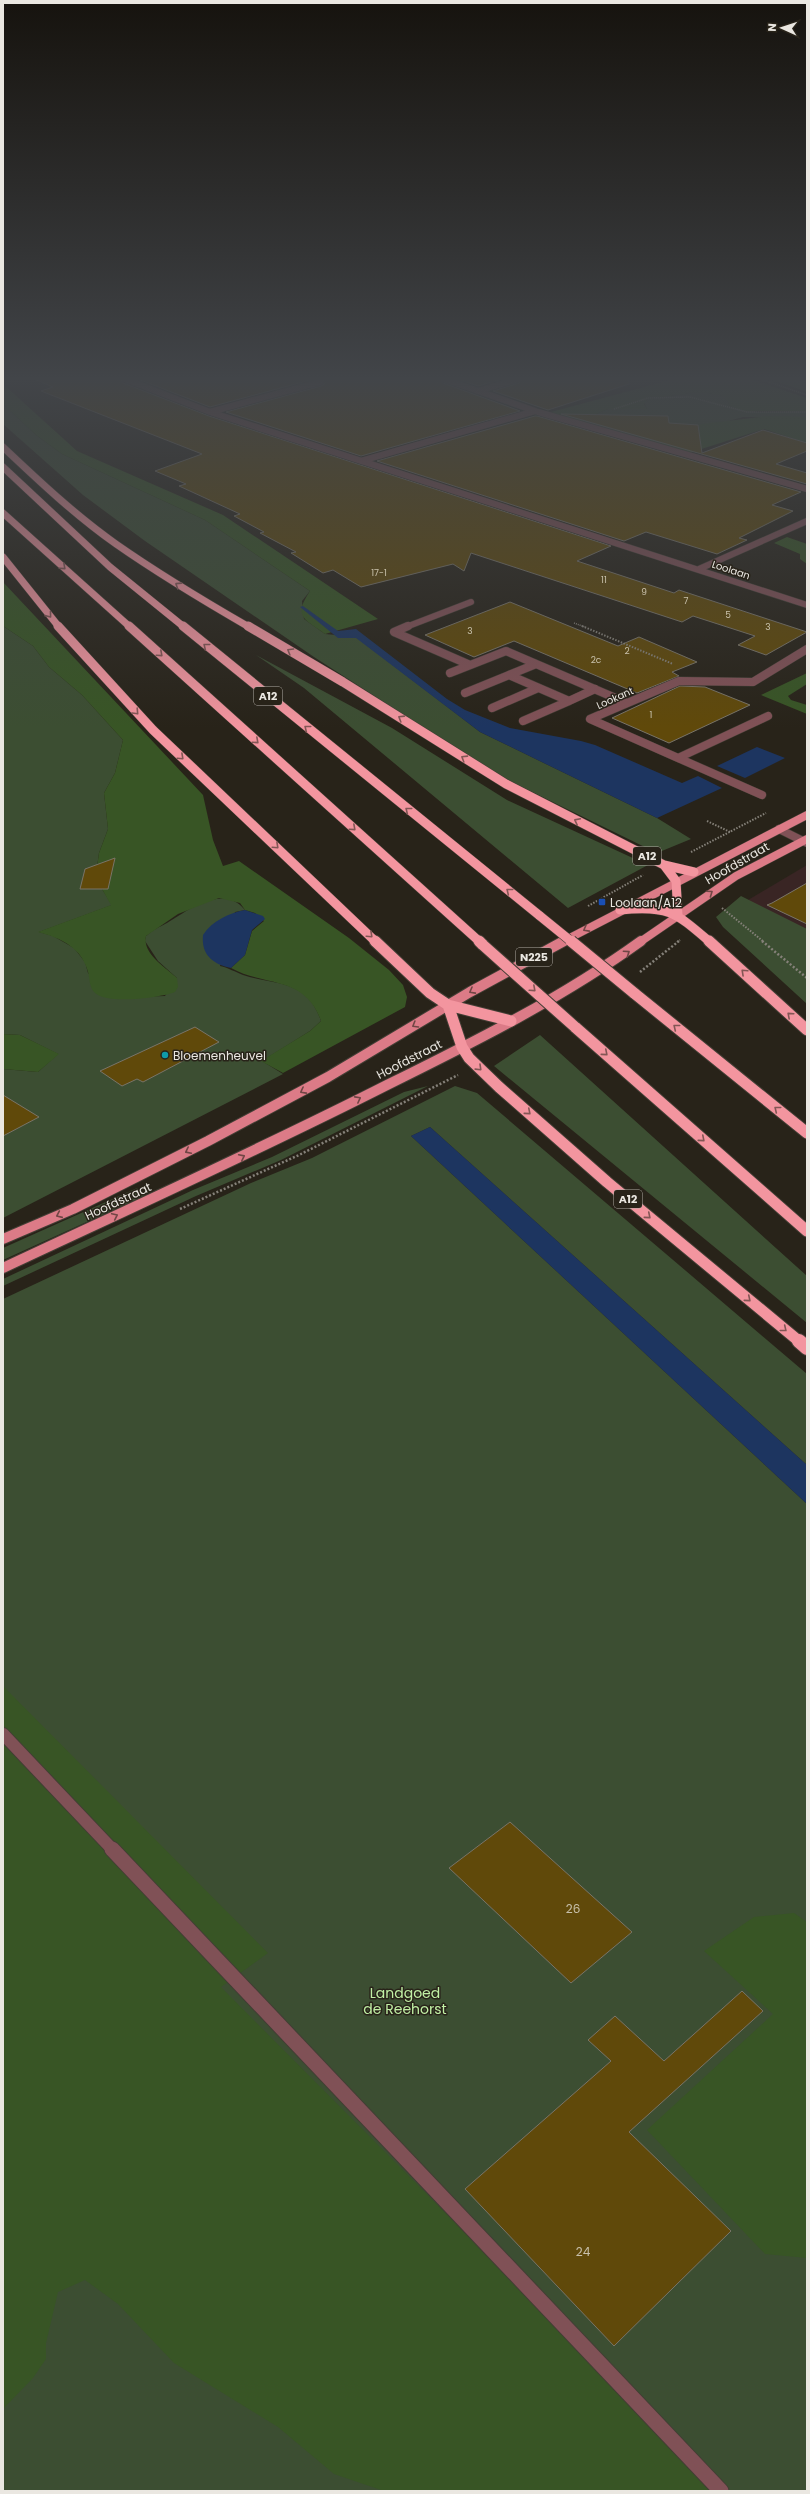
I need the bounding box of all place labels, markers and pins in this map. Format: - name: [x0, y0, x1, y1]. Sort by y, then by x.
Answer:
- place label: Loolaan/A12: [610, 894, 682, 911]
- marker: Loolaan/A12: [597, 897, 607, 907]
- place label: Bloemenheuvel: [173, 1047, 266, 1064]
- marker: Bloemenheuvel: [160, 1050, 170, 1060]

